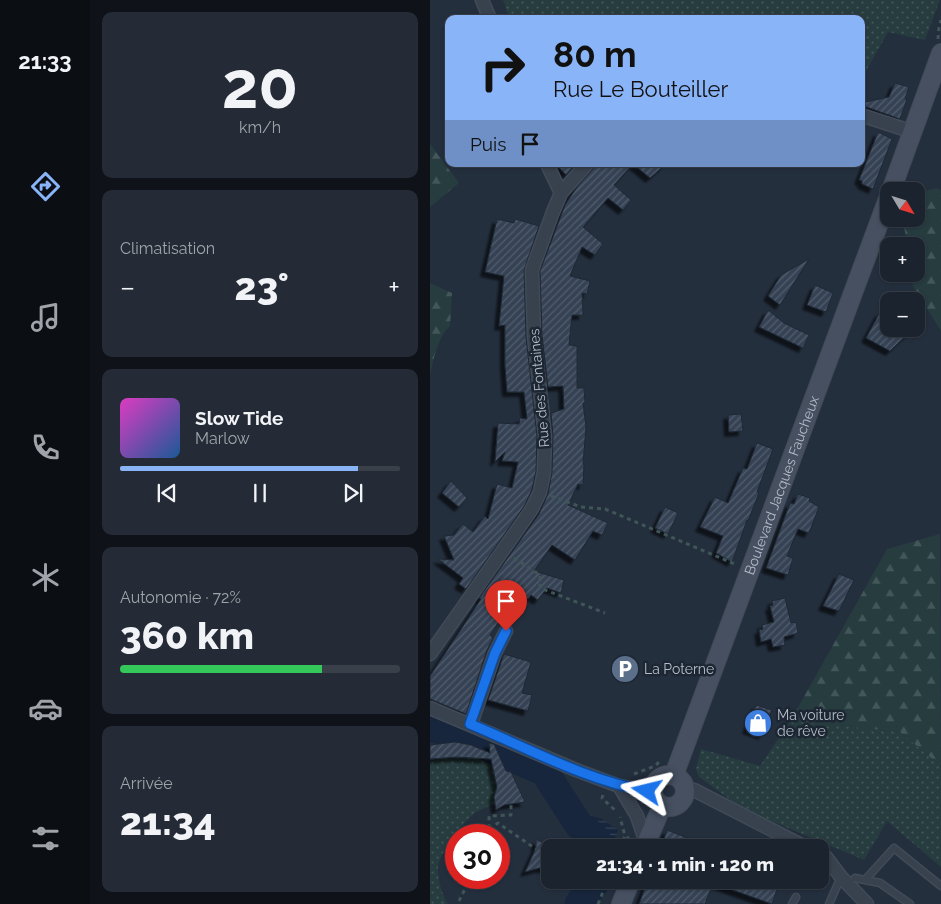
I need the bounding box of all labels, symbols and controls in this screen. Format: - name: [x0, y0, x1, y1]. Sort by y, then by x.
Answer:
- text: 80 m: [553, 34, 637, 75]
- icon: right: [470, 35, 535, 100]
- text: 20: [222, 47, 298, 123]
- text: 21:33: [18, 48, 72, 74]
- text: Rue Le Bouteiller: [553, 76, 728, 102]
- text: km/h: [239, 118, 281, 137]
- icon: arrive: [516, 130, 544, 158]
- text: Puis: [470, 133, 506, 155]
- icon: directions: [28, 169, 63, 204]
- north arrow: [880, 182, 925, 228]
- map controls: [880, 182, 925, 337]
- button: +: [880, 237, 925, 282]
- text: Climatisation: [120, 239, 215, 258]
- text: 23°: [235, 264, 289, 309]
- text: −: [120, 271, 135, 304]
- text: +: [388, 271, 400, 304]
- button: −: [880, 292, 925, 337]
- icon: music: [28, 300, 63, 335]
- street label: Rue des Fontaines: [526, 328, 552, 448]
- street label: Boulevard Jacques Faucheux: [741, 394, 822, 577]
- text: Slow Tide: [195, 407, 284, 429]
- text: Marlow: [195, 429, 250, 448]
- icon: phone: [28, 430, 63, 465]
- icon: previous: [153, 479, 181, 507]
- icon: pause: [246, 479, 274, 507]
- icon: next: [339, 479, 367, 507]
- icon: climate: [28, 560, 63, 595]
- pin: [485, 580, 527, 631]
- icon: arrive: [492, 587, 520, 615]
- text: Autonomie · 72%: [120, 588, 241, 607]
- text: 360 km: [120, 613, 254, 658]
- parking icon: La Poterne: [610, 654, 640, 684]
- place label: La Poterne: [644, 661, 714, 677]
- icon: car: [28, 691, 63, 726]
- place label: Ma voiture de rêve: [777, 707, 845, 739]
- shop icon: Ma voiture de rêve: [743, 708, 773, 738]
- position arrow: [620, 764, 672, 816]
- text: Arrivée: [120, 774, 173, 793]
- text: 21:34: [120, 799, 216, 844]
- icon: filters: [28, 821, 63, 856]
- speed limit sign: 30: [445, 824, 510, 889]
- text: 21:34 · 1 min · 120 m: [596, 853, 774, 875]

